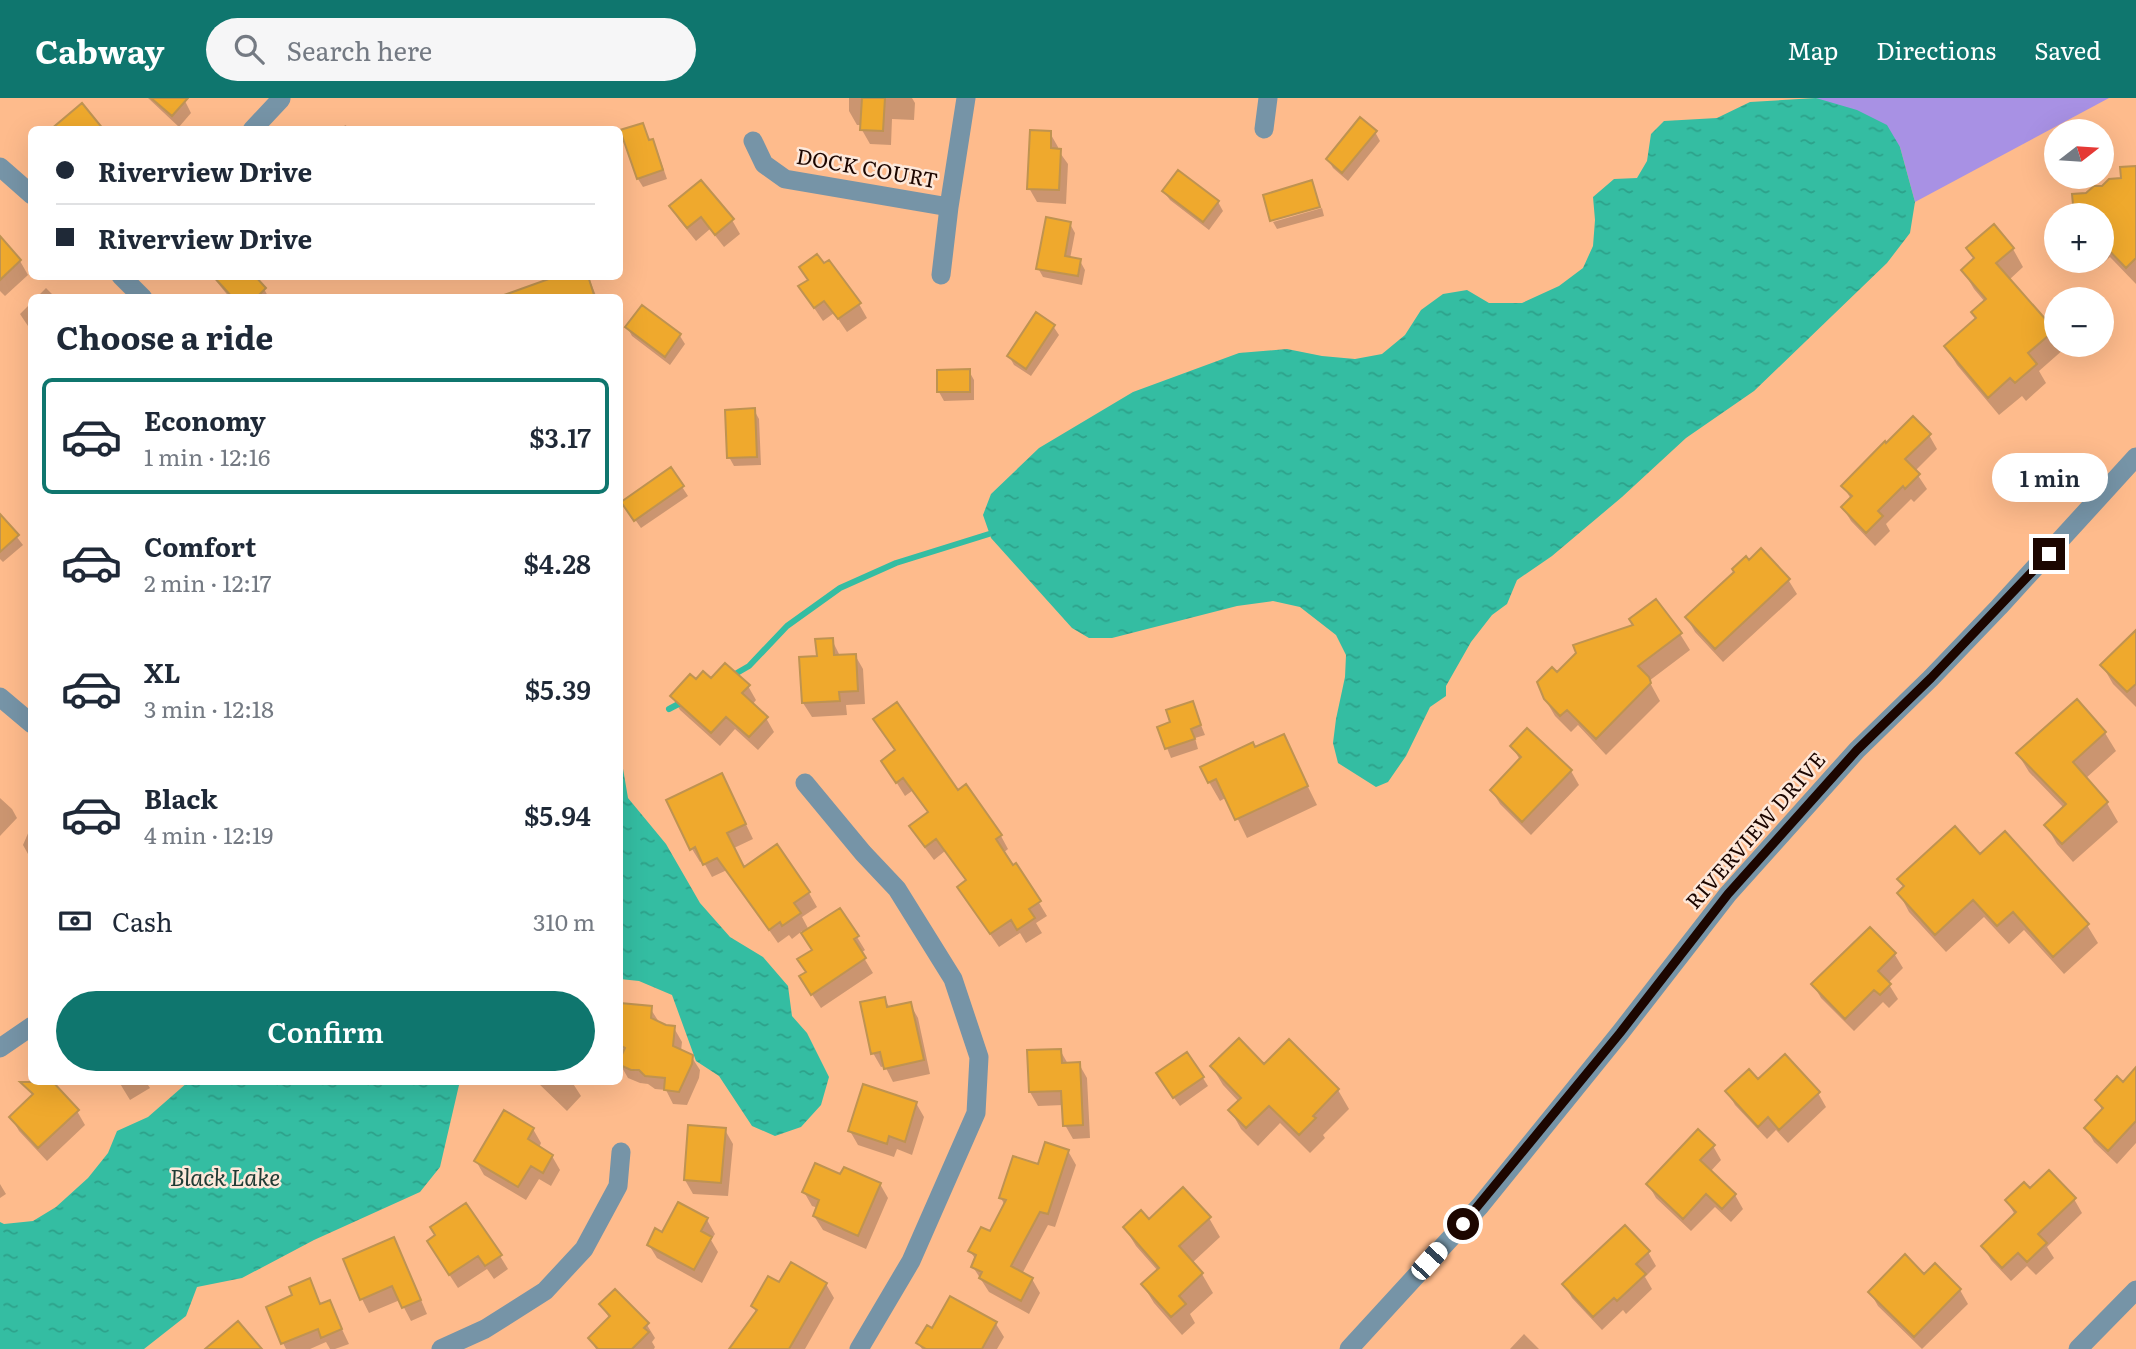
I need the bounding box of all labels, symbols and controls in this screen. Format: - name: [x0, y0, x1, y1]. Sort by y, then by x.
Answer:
- search box: [206, 18, 696, 81]
- text: Cabway: [35, 25, 164, 74]
- icon: search: [230, 30, 268, 68]
- text: Search here: [286, 30, 432, 69]
- text: Map: [1787, 32, 1838, 67]
- text: Directions: [1876, 32, 1996, 67]
- text: Saved: [2034, 32, 2101, 67]
- north arrow: [2044, 119, 2114, 189]
- map controls: [2044, 119, 2114, 357]
- street label: DOCK COURT: [794, 139, 941, 194]
- text: Riverview Drive: [98, 151, 312, 190]
- button: +: [2044, 203, 2114, 273]
- text: Riverview Drive: [98, 218, 312, 257]
- button: −: [2044, 287, 2114, 357]
- text: Choose a ride: [56, 312, 273, 360]
- text: Economy: [144, 400, 266, 439]
- icon: car: [60, 405, 123, 468]
- text: $3.17: [529, 417, 591, 456]
- text: 1 min · 12:16: [144, 439, 270, 473]
- callout: 1 min: [1991, 452, 2107, 502]
- text: 1 min: [2020, 460, 2080, 494]
- text: Comfort: [144, 526, 256, 565]
- icon: car: [60, 531, 123, 594]
- route end: [2033, 538, 2065, 570]
- text: $4.28: [524, 543, 591, 582]
- text: 2 min · 12:17: [144, 565, 271, 599]
- text: XL: [144, 652, 181, 691]
- icon: car: [60, 657, 123, 720]
- text: $5.39: [525, 669, 591, 708]
- text: 3 min · 12:18: [144, 691, 274, 725]
- street label: RIVERVIEW DRIVE: [1677, 744, 1831, 915]
- text: Black: [144, 778, 218, 817]
- icon: car: [60, 783, 123, 846]
- text: $5.94: [524, 795, 591, 834]
- text: 4 min · 12:19: [144, 817, 273, 851]
- text: Cash: [112, 901, 173, 940]
- icon: cash: [56, 902, 94, 940]
- text: 310 m: [533, 904, 595, 938]
- button: Confirm: [56, 991, 595, 1071]
- water label: Black Lake: [170, 1159, 280, 1193]
- route start: [1447, 1208, 1479, 1240]
- car: [1408, 1238, 1451, 1284]

